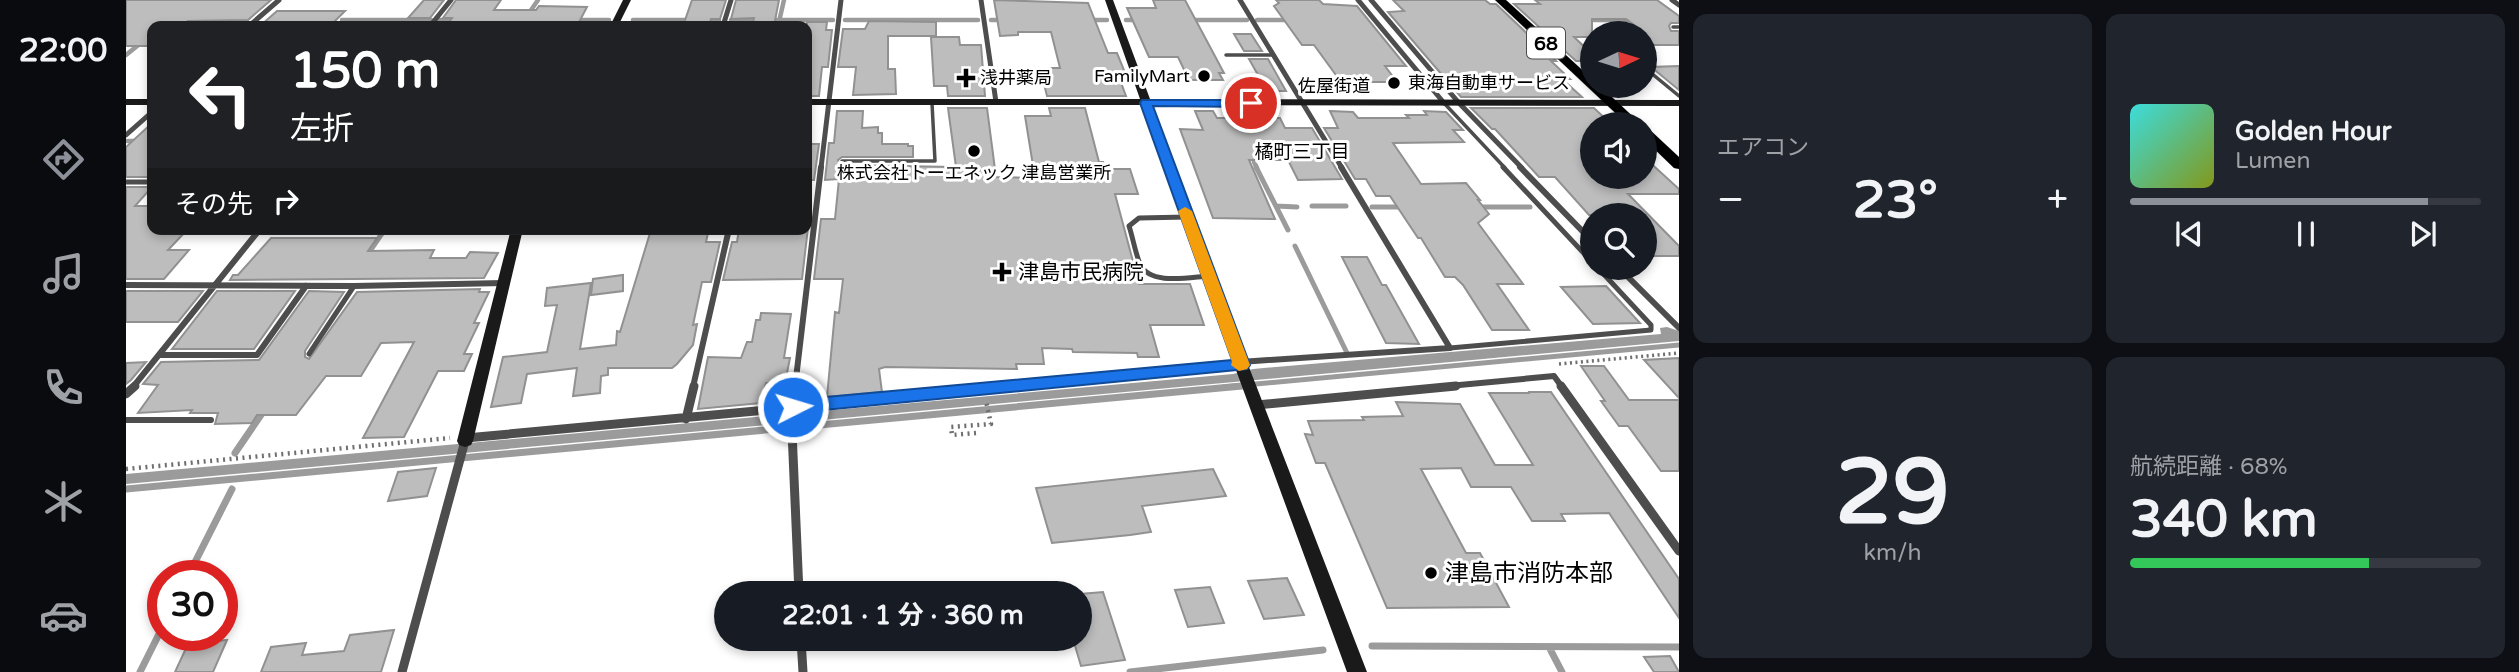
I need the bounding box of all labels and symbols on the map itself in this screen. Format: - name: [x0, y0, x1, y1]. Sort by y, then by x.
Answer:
- north arrow: [1580, 21, 1657, 98]
- road number: 68: [1527, 28, 1565, 58]
- place label: FamilyMart: [1094, 65, 1190, 87]
- place label: 浅井薬局: [980, 67, 1052, 89]
- marker: FamilyMart: [1196, 68, 1212, 84]
- marker: 浅井薬局: [958, 70, 974, 86]
- place label: 東海自動車サービス: [1408, 72, 1570, 94]
- pin: [1221, 73, 1281, 133]
- street label: 佐屋街道: [1298, 75, 1370, 97]
- marker: 東海自動車サービス: [1386, 75, 1402, 91]
- district label: 橘町三丁目: [1254, 141, 1350, 163]
- marker: 株式会社トーエネック 津島営業所: [966, 143, 982, 159]
- place label: 株式会社トーエネック 津島営業所: [837, 162, 1111, 184]
- place label: 津島市民病院: [1018, 260, 1144, 285]
- marker: 津島市民病院: [992, 262, 1012, 282]
- position arrow: [756, 370, 830, 444]
- place label: 津島市消防本部: [1445, 559, 1613, 588]
- speed limit sign: 30: [147, 560, 238, 651]
- marker: 津島市消防本部: [1423, 565, 1439, 581]

